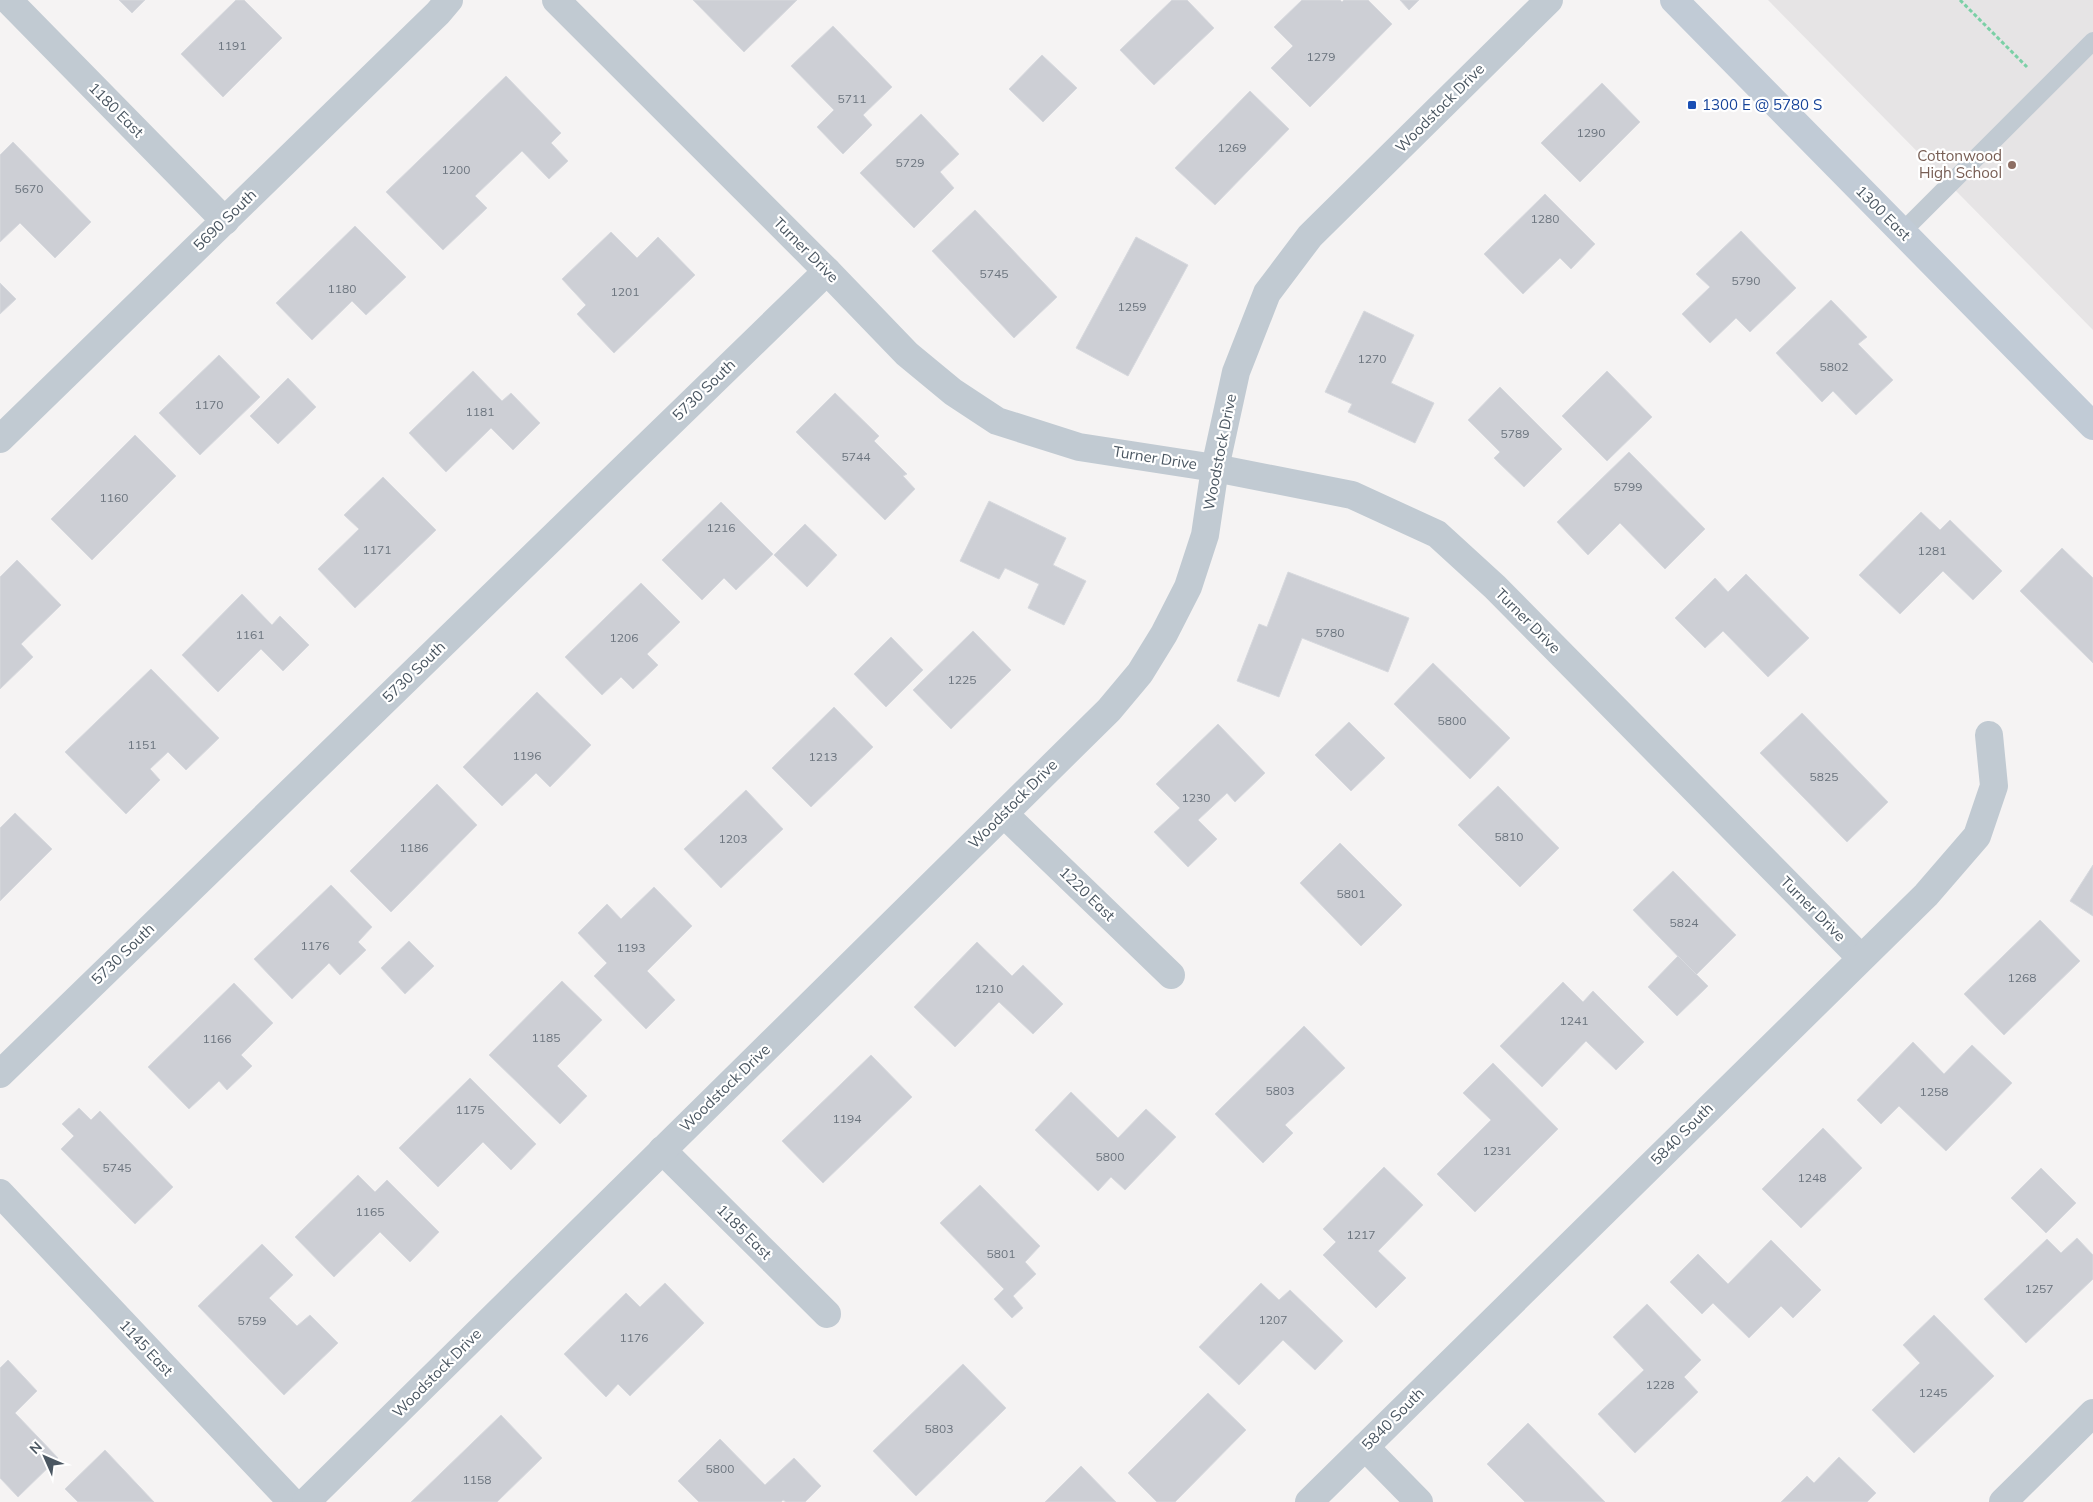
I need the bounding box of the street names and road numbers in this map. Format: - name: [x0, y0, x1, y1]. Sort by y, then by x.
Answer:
- street label: Woodstock Drive: [1391, 59, 1488, 156]
- street label: 1180 East: [85, 78, 148, 141]
- street label: 1300 East: [1852, 181, 1915, 244]
- street label: 5690 South: [189, 185, 260, 254]
- street label: Turner Drive: [770, 213, 843, 286]
- street label: 5730 South: [668, 355, 739, 424]
- street label: Woodstock Drive: [1199, 392, 1240, 512]
- street label: Turner Drive: [1112, 442, 1198, 474]
- street label: Turner Drive: [1492, 584, 1565, 657]
- street label: 5730 South: [378, 637, 449, 706]
- street label: Woodstock Drive: [964, 755, 1061, 852]
- street label: 1220 East: [1055, 862, 1119, 925]
- street label: Turner Drive: [1777, 872, 1850, 945]
- street label: 5730 South: [87, 919, 158, 988]
- street label: Woodstock Drive: [675, 1040, 774, 1136]
- street label: 5840 South: [1646, 1098, 1717, 1169]
- street label: 1185 East: [713, 1200, 776, 1263]
- street label: 1145 East: [115, 1315, 177, 1380]
- street label: Woodstock Drive: [388, 1324, 485, 1421]
- street label: 5840 South: [1357, 1383, 1428, 1454]

